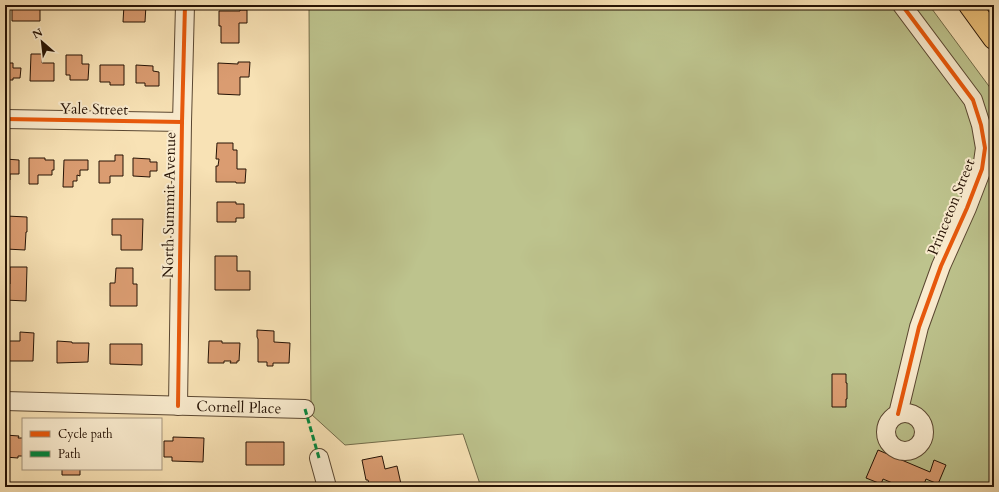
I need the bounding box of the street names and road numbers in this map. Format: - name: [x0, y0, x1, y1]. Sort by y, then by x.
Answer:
- street label: Yale Street: [60, 98, 129, 120]
- street label: North Summit Avenue: [158, 132, 180, 278]
- street label: Princeton Street: [923, 156, 980, 258]
- street label: Cornell Place: [196, 396, 282, 418]

